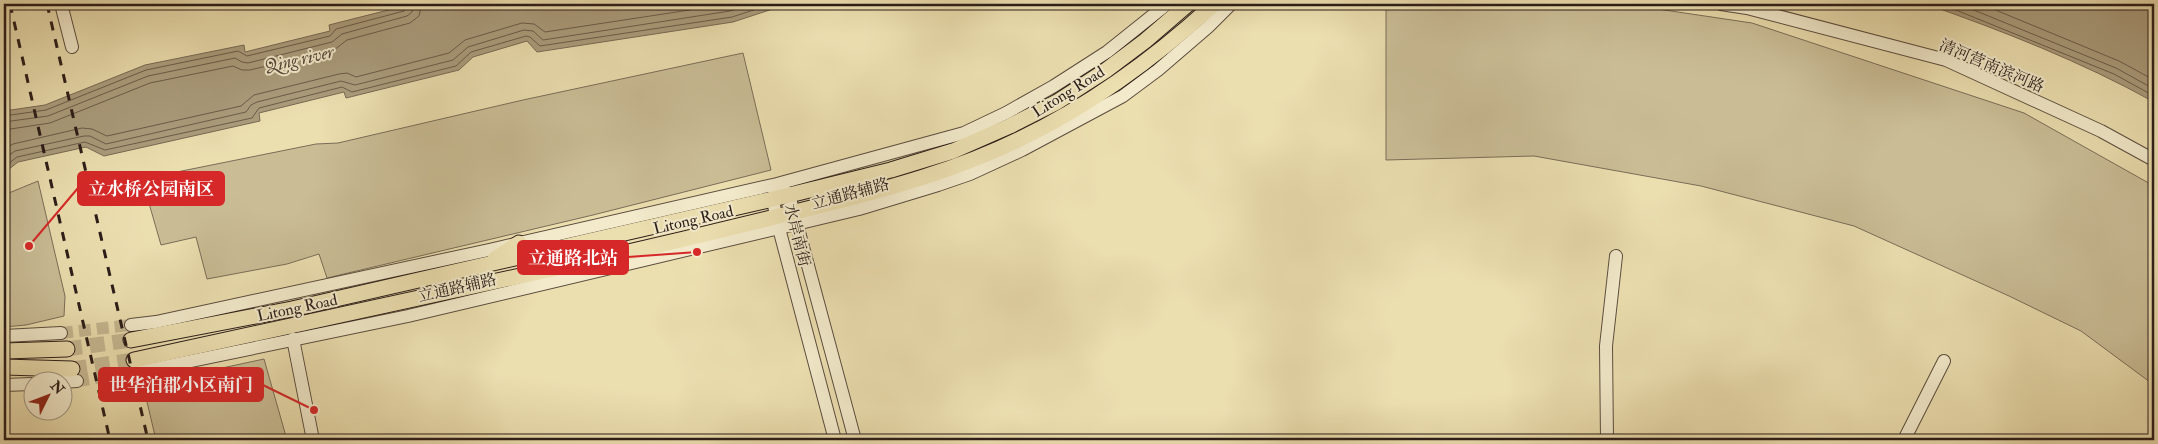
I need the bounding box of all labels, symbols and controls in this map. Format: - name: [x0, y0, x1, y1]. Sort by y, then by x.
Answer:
- street label: 清河营南滨河路: [1936, 35, 2047, 97]
- water label: Qing river: [262, 40, 337, 79]
- street label: Litong Road: [1029, 62, 1108, 122]
- callout: 立水桥公园南区: [78, 172, 224, 205]
- street label: 立通路辅路: [809, 174, 891, 214]
- text: 立水桥公园南区: [88, 178, 214, 201]
- street label: Litong Road: [651, 201, 735, 239]
- street label: 水岸南街: [780, 202, 814, 269]
- callout: 立通路北站: [518, 241, 628, 274]
- text: 立通路北站: [528, 247, 618, 270]
- street label: 立通路辅路: [416, 269, 498, 307]
- street label: Litong Road: [255, 290, 339, 326]
- callout: 世华泊郡小区南门: [99, 368, 263, 401]
- north arrow: [22, 372, 72, 422]
- text: 世华泊郡小区南门: [109, 374, 253, 397]
- text: N: [46, 377, 68, 398]

